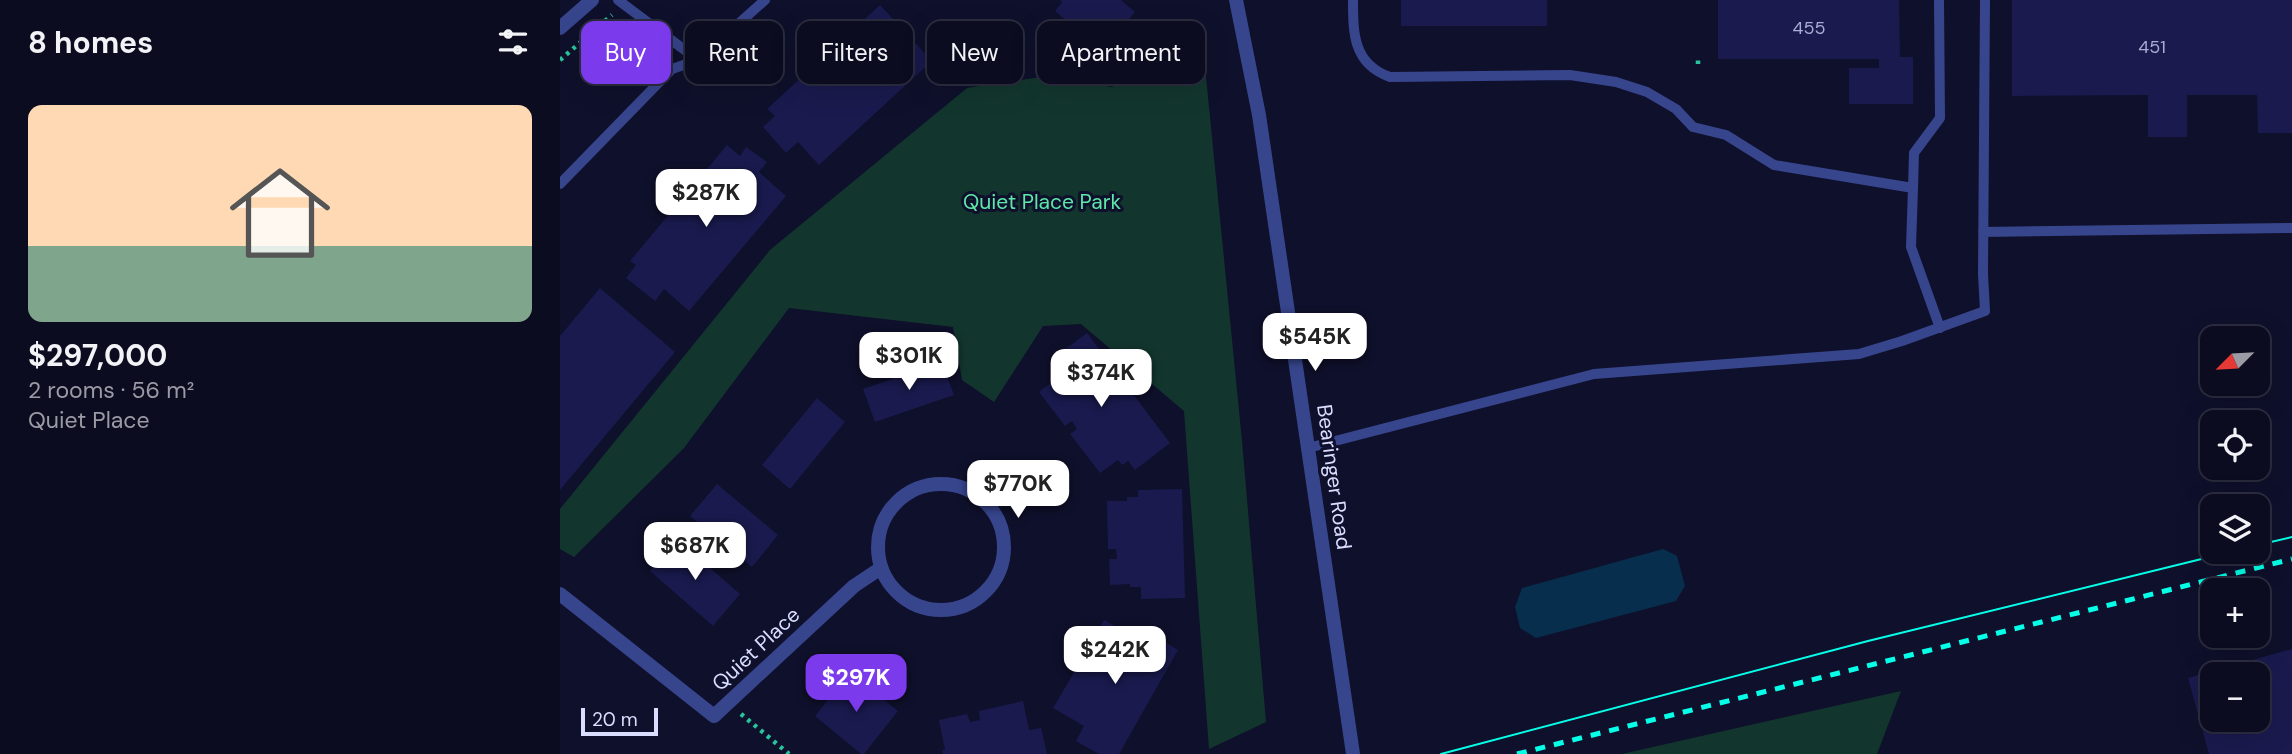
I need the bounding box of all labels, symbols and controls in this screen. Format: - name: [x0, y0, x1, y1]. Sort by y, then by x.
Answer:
- house number: 455: [1793, 16, 1825, 40]
- chip: Buy: [581, 21, 671, 84]
- chip: Rent: [685, 21, 783, 84]
- chip: Filters: [797, 21, 913, 84]
- chip: New: [927, 21, 1023, 84]
- chip: Apartment: [1037, 21, 1205, 84]
- text: 8 homes: [28, 23, 153, 62]
- icon: filters: [494, 23, 532, 61]
- house number: 451: [2138, 35, 2166, 59]
- icon: home: [217, 150, 343, 276]
- pin: $287K: [657, 170, 755, 229]
- text: $287K: [672, 177, 740, 207]
- park label: Quiet Place Park: [963, 188, 1121, 216]
- pin: $545K: [1266, 314, 1364, 373]
- text: $545K: [1279, 321, 1351, 351]
- north arrow: [2200, 326, 2270, 396]
- map controls: [2200, 326, 2270, 732]
- pin: $301K: [860, 332, 958, 392]
- text: $297,000: [28, 336, 167, 375]
- text: $301K: [875, 340, 943, 370]
- pin: $374K: [1052, 350, 1150, 409]
- text: $374K: [1067, 357, 1135, 387]
- text: 2 rooms · 56 m²: [28, 375, 194, 405]
- street label: Bearinger Road: [1310, 403, 1358, 551]
- text: Quiet Place: [28, 405, 150, 435]
- button: locate: [2200, 410, 2270, 480]
- pin: $770K: [969, 461, 1067, 520]
- text: $770K: [983, 468, 1053, 498]
- button: layers: [2200, 494, 2270, 564]
- pin: $687K: [646, 522, 744, 582]
- text: $687K: [660, 530, 730, 560]
- button: +: [2200, 578, 2270, 648]
- street label: Quiet Place: [706, 601, 806, 697]
- pin: $242K: [1066, 626, 1164, 686]
- text: $242K: [1080, 634, 1150, 664]
- pin: $297K: [807, 654, 905, 714]
- text: $297K: [822, 662, 890, 692]
- button: −: [2200, 662, 2270, 732]
- scale bar: [581, 705, 658, 737]
- text: 20 m: [592, 707, 638, 732]

